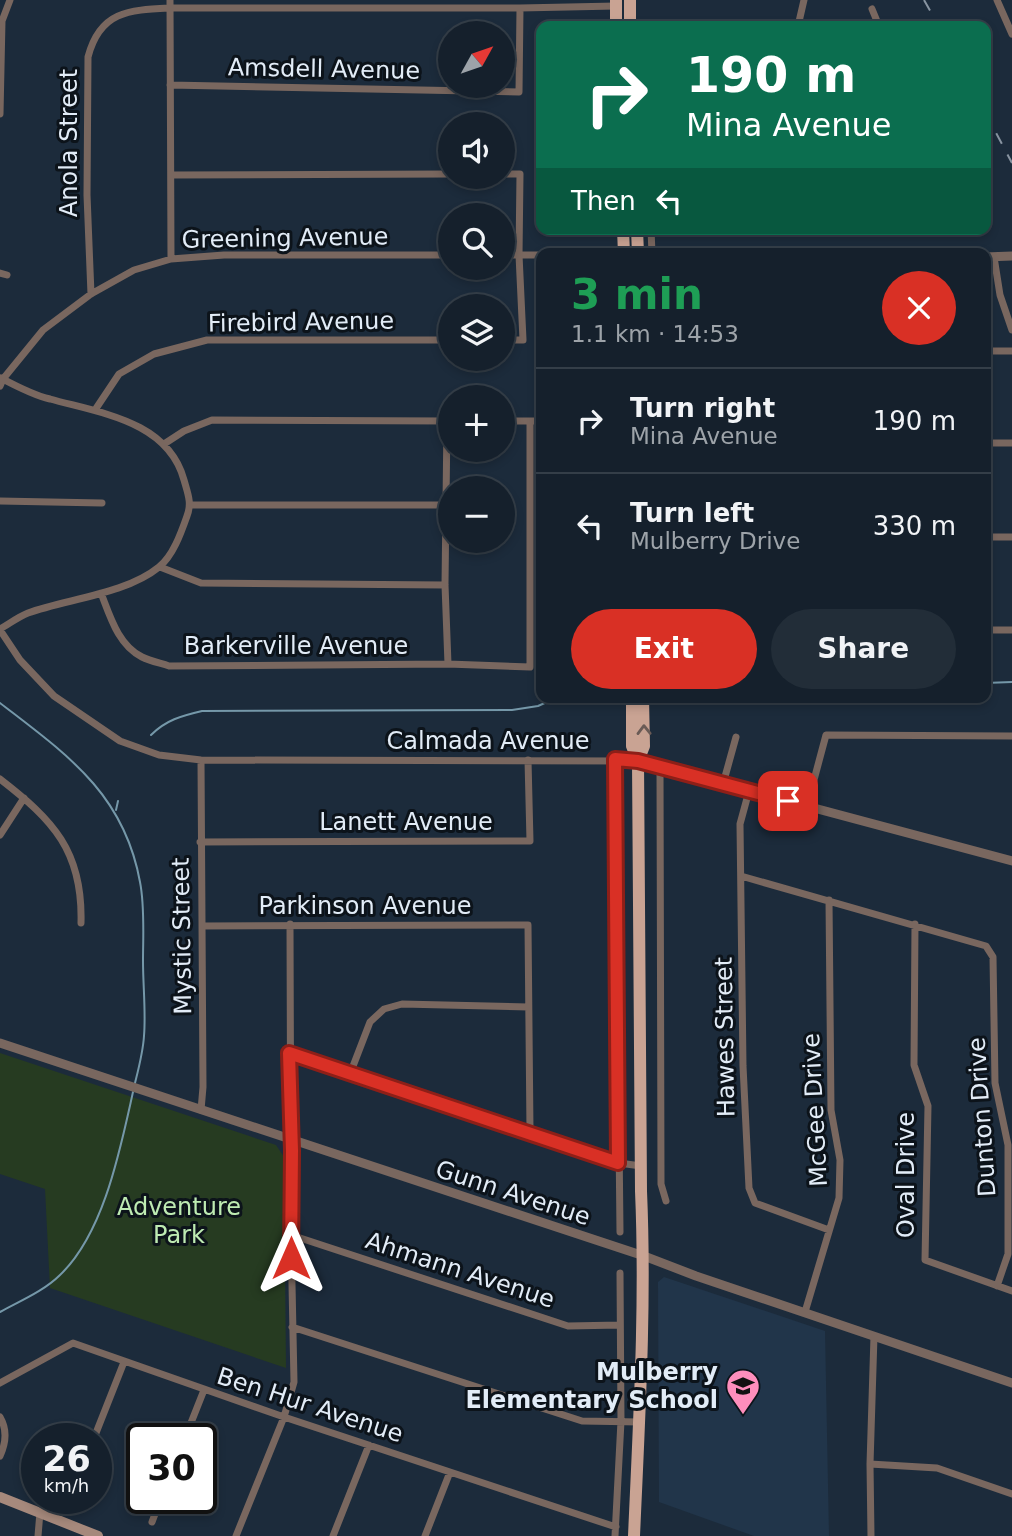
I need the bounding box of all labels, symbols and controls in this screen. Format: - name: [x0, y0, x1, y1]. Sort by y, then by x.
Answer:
- north arrow: [438, 21, 514, 98]
- map controls: [438, 21, 515, 553]
- text: 190 m: [686, 47, 856, 104]
- icon: right: [571, 49, 662, 140]
- street label: Amsdell Avenue: [228, 53, 420, 85]
- street label: Anola Street: [55, 69, 83, 217]
- text: Mina Avenue: [686, 106, 891, 144]
- button: sound: [438, 112, 515, 189]
- icon: left: [650, 182, 688, 220]
- text: Then: [571, 186, 636, 216]
- button: search: [438, 203, 515, 280]
- street label: Greening Avenue: [181, 222, 389, 254]
- text: 3 min: [571, 270, 703, 319]
- button: close: [882, 271, 956, 345]
- button: layers: [438, 294, 515, 371]
- street label: Firebird Avenue: [208, 306, 394, 338]
- text: 1.1 km · 14:53: [571, 321, 739, 347]
- button: +: [438, 385, 515, 462]
- text: Turn right: [630, 393, 775, 423]
- icon: right: [571, 402, 609, 440]
- text: 190 m: [873, 406, 956, 436]
- text: Mina Avenue: [630, 423, 778, 449]
- button: −: [438, 476, 515, 553]
- text: Turn left: [630, 498, 754, 528]
- icon: left: [571, 507, 609, 545]
- text: 330 m: [873, 511, 956, 541]
- text: Mulberry Drive: [630, 528, 800, 554]
- button: Exit: [571, 609, 757, 689]
- button: Share: [771, 609, 956, 689]
- street label: Barkerville Avenue: [184, 632, 408, 660]
- one-way arrow: [636, 724, 651, 735]
- street label: Calmada Avenue: [387, 727, 589, 755]
- pin: [758, 771, 818, 831]
- icon: arrive: [769, 782, 807, 820]
- street label: Lanett Avenue: [319, 808, 493, 836]
- street label: Mystic Street: [167, 857, 197, 1015]
- street label: Parkinson Avenue: [259, 892, 471, 920]
- street label: Hawes Street: [710, 957, 740, 1117]
- street label: McGee Drive: [797, 1033, 833, 1187]
- street label: Dunton Drive: [962, 1036, 1002, 1198]
- street label: Oval Drive: [892, 1112, 920, 1238]
- street label: Gunn Avenue: [432, 1155, 594, 1231]
- park label: Adventure Park: [117, 1193, 241, 1249]
- position arrow: [254, 1221, 328, 1295]
- street label: Ahmann Avenue: [362, 1226, 558, 1314]
- place label: Mulberry Elementary School: [465, 1358, 718, 1414]
- street label: Ben Hur Avenue: [213, 1362, 407, 1448]
- school or university icon: Mulberry Elementary School: [724, 1367, 762, 1416]
- speed limit sign: 30: [126, 1423, 217, 1514]
- text: 26: [42, 1439, 91, 1479]
- text: km/h: [44, 1475, 89, 1496]

